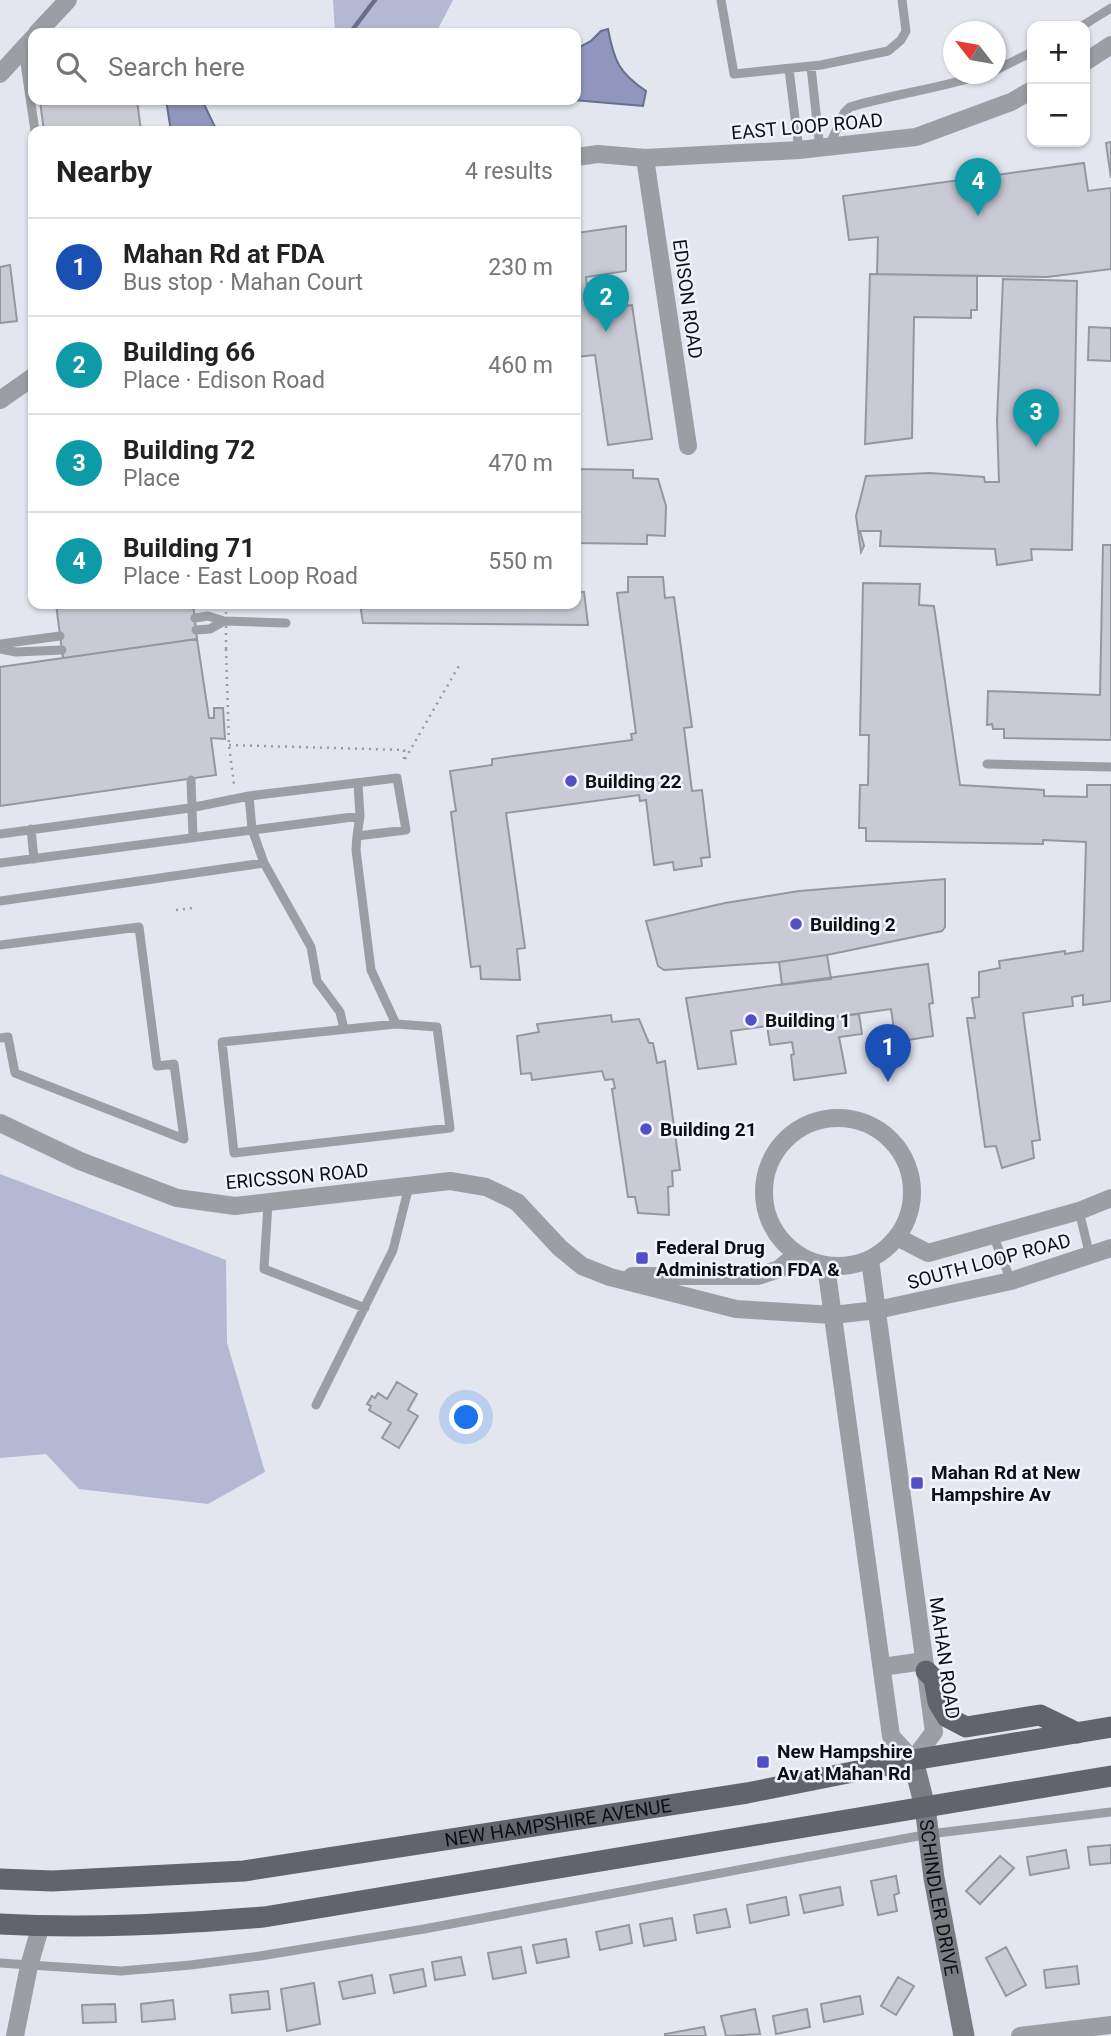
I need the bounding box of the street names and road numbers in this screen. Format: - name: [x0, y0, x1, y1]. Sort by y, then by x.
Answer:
- street label: EAST LOOP ROAD: [730, 108, 884, 145]
- street label: EDISON ROAD: [668, 238, 707, 360]
- street label: ERICSSON ROAD: [225, 1159, 369, 1194]
- street label: SOUTH LOOP ROAD: [905, 1229, 1073, 1294]
- street label: MAHAN ROAD: [925, 1596, 964, 1721]
- street label: NEW HAMPSHIRE AVENUE: [443, 1794, 673, 1852]
- street label: SCHINDLER DRIVE: [915, 1818, 963, 1978]

